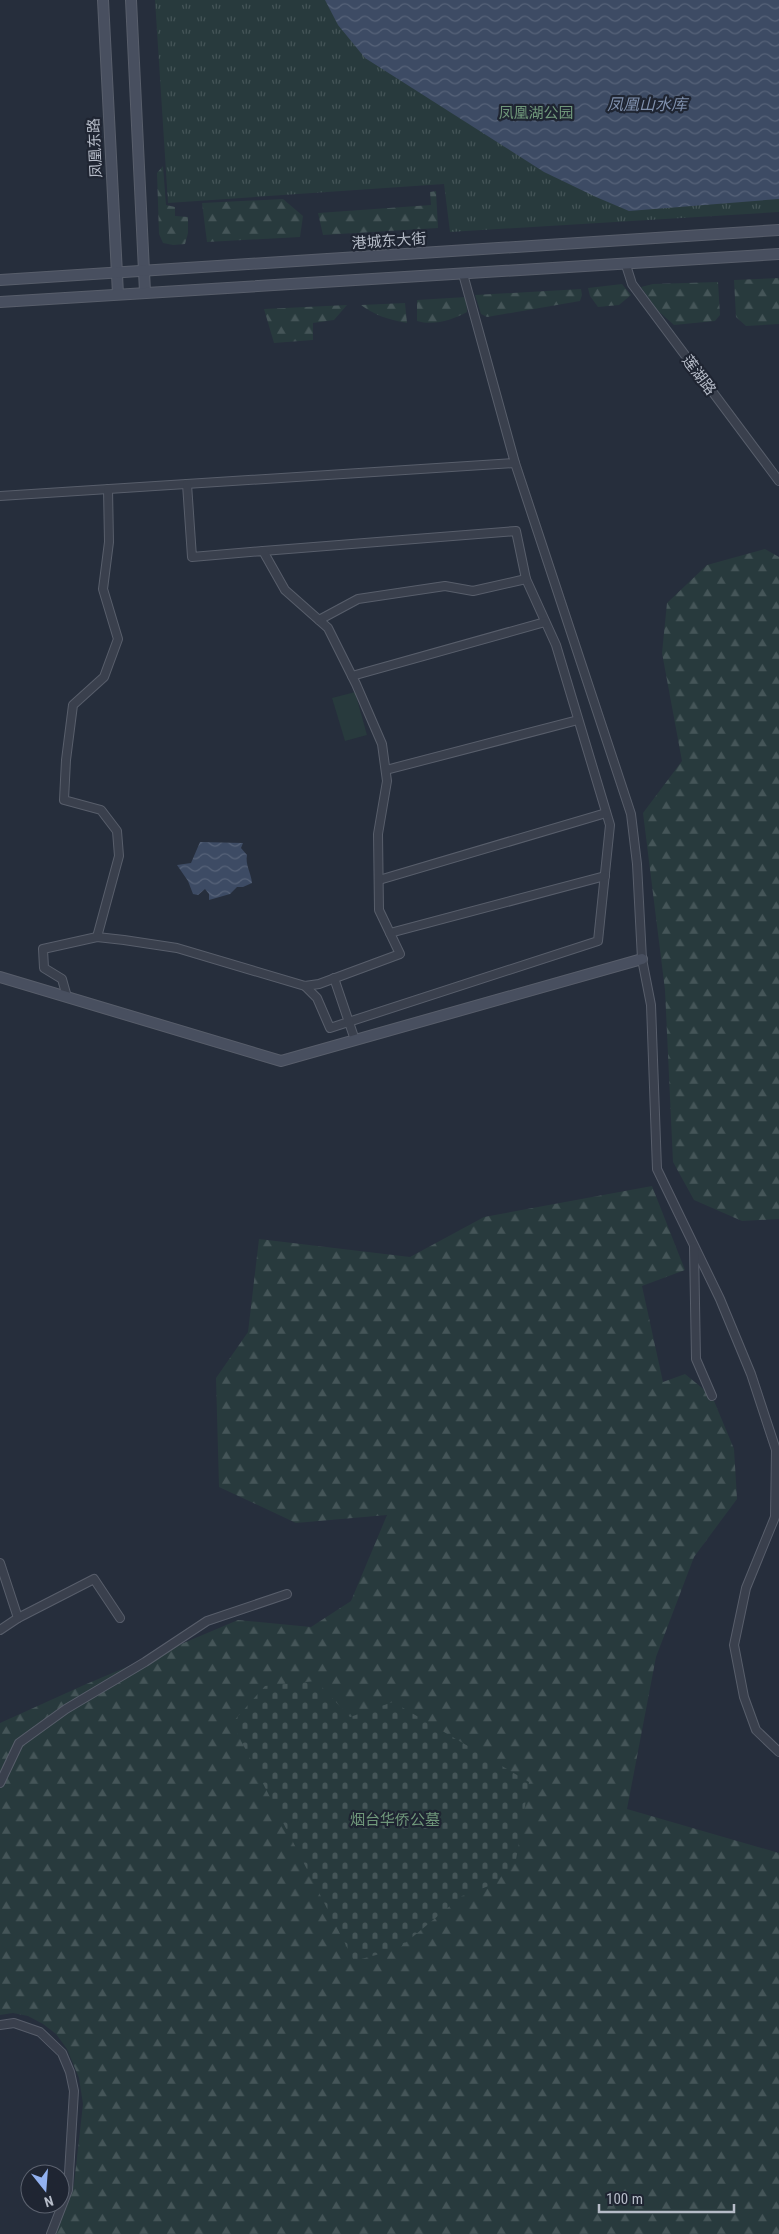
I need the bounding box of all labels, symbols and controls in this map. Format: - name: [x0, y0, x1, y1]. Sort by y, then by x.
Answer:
- water label: 凤凰山水库: [607, 95, 690, 114]
- park label: 凤凰湖公园: [498, 104, 574, 122]
- street label: 凤凰东路: [84, 118, 106, 178]
- street label: 港城东大街: [351, 229, 427, 253]
- street label: 莲湖路: [678, 352, 720, 398]
- park label: 烟台华侨公墓: [350, 1811, 440, 1829]
- north arrow: [20, 2164, 70, 2214]
- scale bar: [599, 2182, 734, 2214]
- text: 100 m: [606, 2190, 643, 2208]
- text: N: [42, 2193, 55, 2210]

